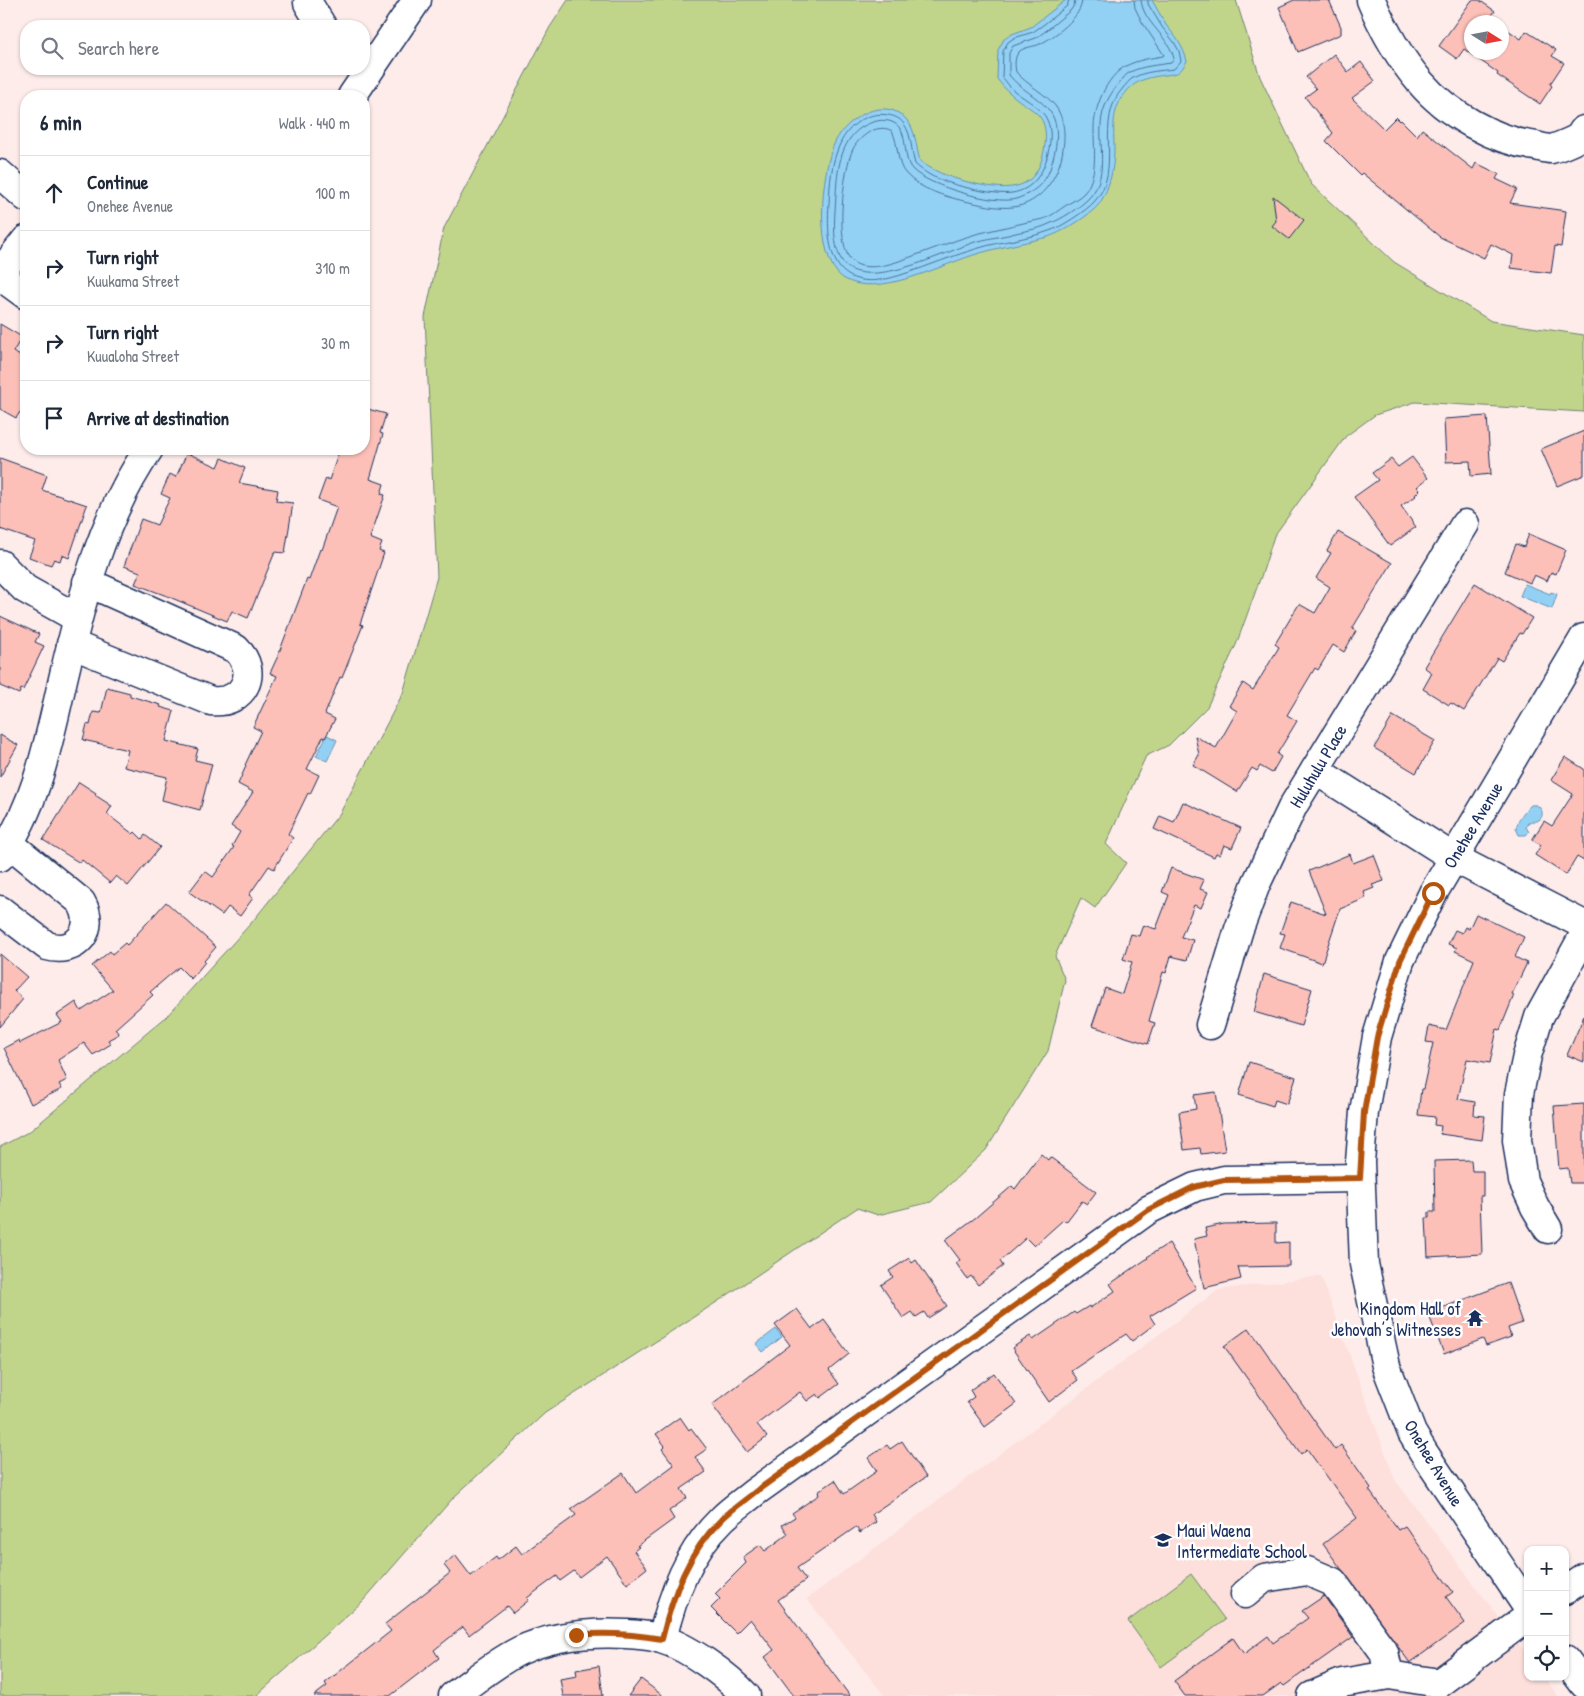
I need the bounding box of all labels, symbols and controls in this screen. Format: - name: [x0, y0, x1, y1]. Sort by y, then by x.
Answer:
- north arrow: [1464, 15, 1509, 60]
- search box: [20, 20, 370, 75]
- icon: search: [38, 34, 66, 62]
- text: Search here: [78, 35, 159, 61]
- text: 6 min: [40, 108, 82, 137]
- text: Walk · 440 m: [279, 112, 350, 134]
- text: Continue: [87, 169, 148, 195]
- icon: ahead: [40, 179, 68, 207]
- text: 100 m: [315, 182, 350, 204]
- text: Onehee Avenue: [87, 195, 173, 217]
- text: Turn right: [87, 244, 158, 270]
- icon: right: [40, 254, 68, 282]
- text: 310 m: [315, 257, 350, 279]
- text: Kuukama Street: [87, 270, 179, 292]
- text: Turn right: [87, 319, 158, 345]
- icon: right: [40, 329, 68, 357]
- text: 30 m: [321, 332, 350, 354]
- text: Kuualoha Street: [87, 345, 179, 367]
- icon: arrive: [40, 404, 68, 432]
- text: Arrive at destination: [87, 405, 229, 431]
- street label: Huluhulu Place: [1283, 720, 1353, 812]
- street label: Onehee Avenue: [1437, 777, 1509, 873]
- route start: [1422, 882, 1445, 905]
- place label: Kingdom Hall of Jehovah’s Witnesses: [1331, 1296, 1462, 1342]
- temple icon: Kingdom Hall of Jehovah’s Witnesses: [1465, 1308, 1485, 1328]
- street label: Onehee Avenue: [1398, 1415, 1470, 1511]
- place label: Maui Waena Intermediate School: [1177, 1518, 1307, 1564]
- school or university icon: Maui Waena Intermediate School: [1153, 1530, 1173, 1550]
- map controls: [1524, 1546, 1569, 1681]
- button: +: [1524, 1546, 1569, 1591]
- button: −: [1524, 1591, 1569, 1636]
- route end: [565, 1624, 588, 1647]
- button: locate: [1524, 1636, 1569, 1681]

